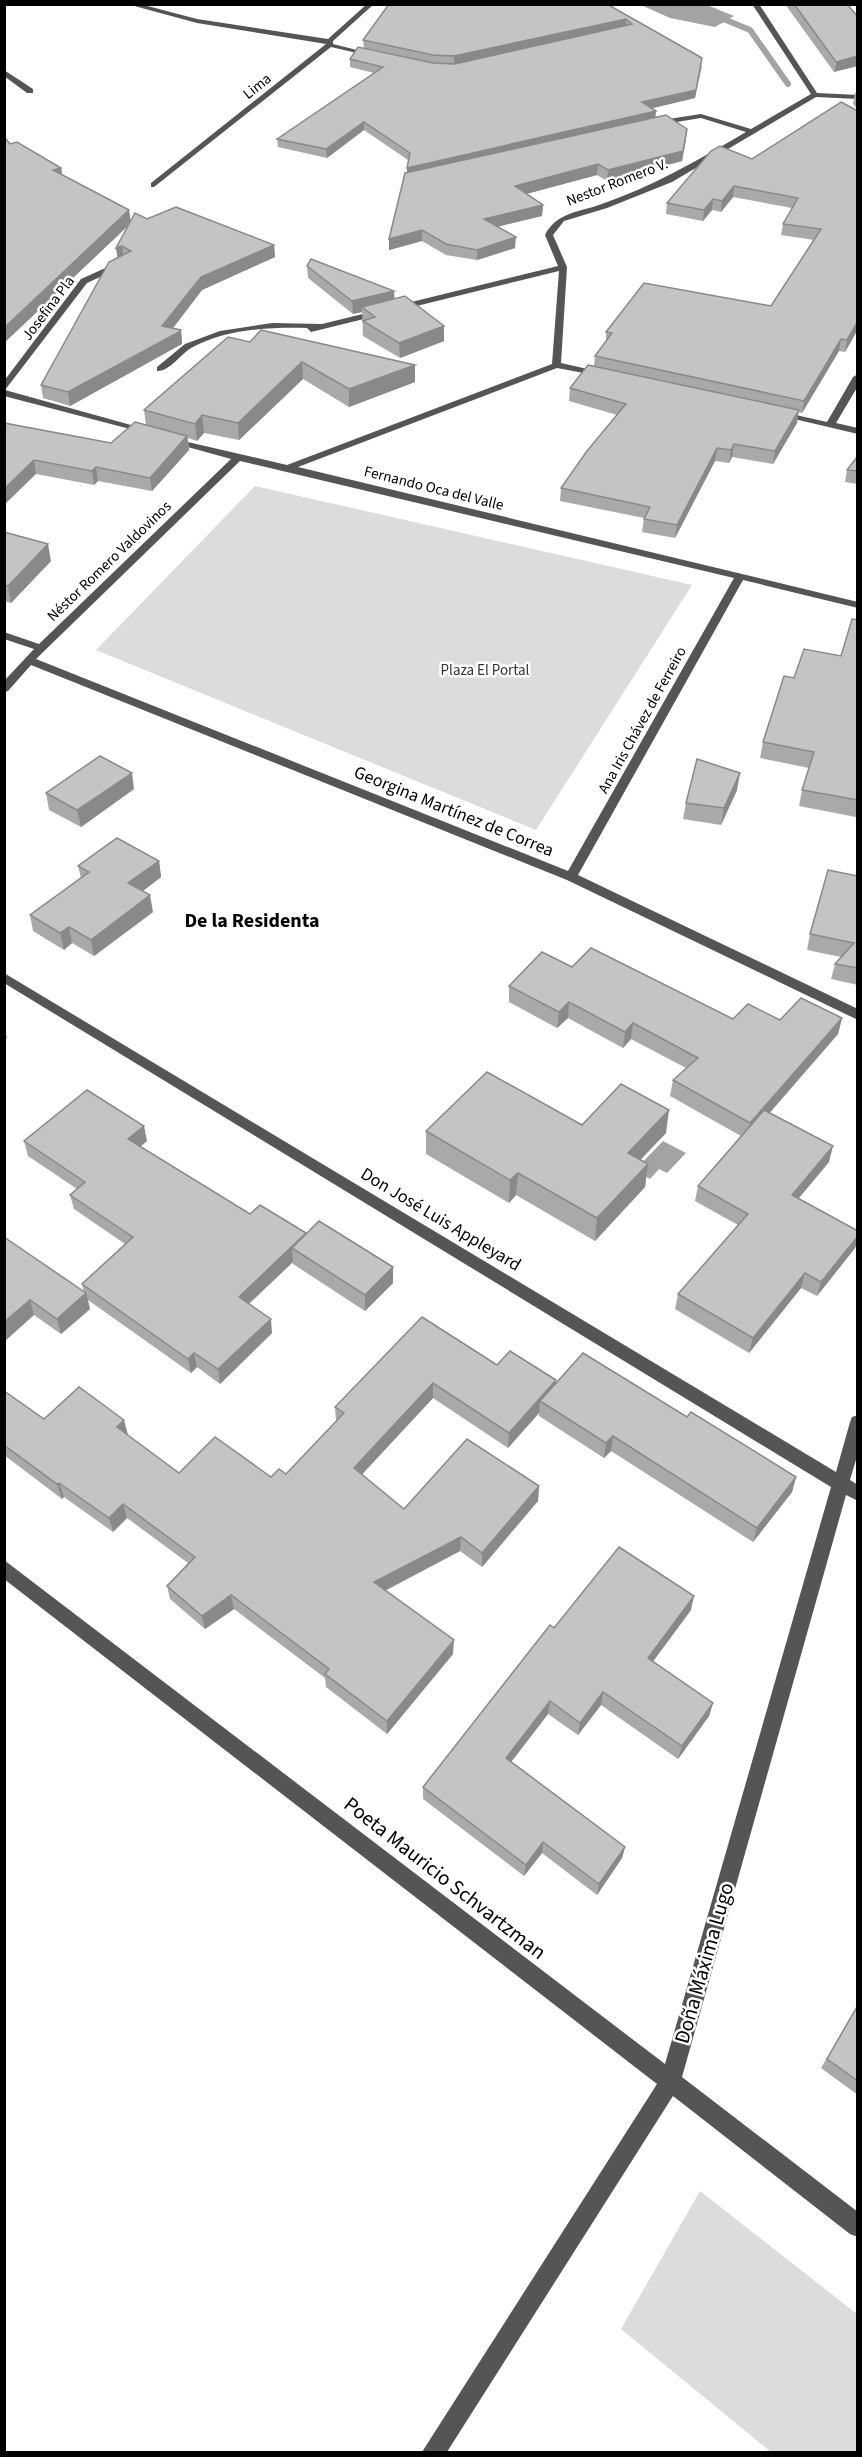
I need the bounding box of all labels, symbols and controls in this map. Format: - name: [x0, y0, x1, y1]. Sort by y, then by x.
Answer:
- street label: Lima: [239, 68, 276, 104]
- street label: Nestor Romero V.: [563, 153, 671, 212]
- street label: Josefina Pla: [17, 272, 80, 345]
- street label: Fernando Oca del Valle: [362, 461, 506, 516]
- street label: Néstor Romero Valdovinos: [43, 496, 176, 626]
- street label: Ana Iris Chávez de Ferreiro: [593, 643, 692, 798]
- park label: Plaza El Portal: [441, 660, 530, 681]
- street label: Georgina Martínez de Correa: [350, 760, 557, 863]
- district label: De la Residenta: [184, 907, 320, 935]
- street label: Don José Luis Appleyard: [356, 1162, 526, 1277]
- street label: Poeta Mauricio Schvartzman: [337, 1789, 553, 1967]
- street label: Doña Máxima Lugo: [667, 1879, 741, 2047]

